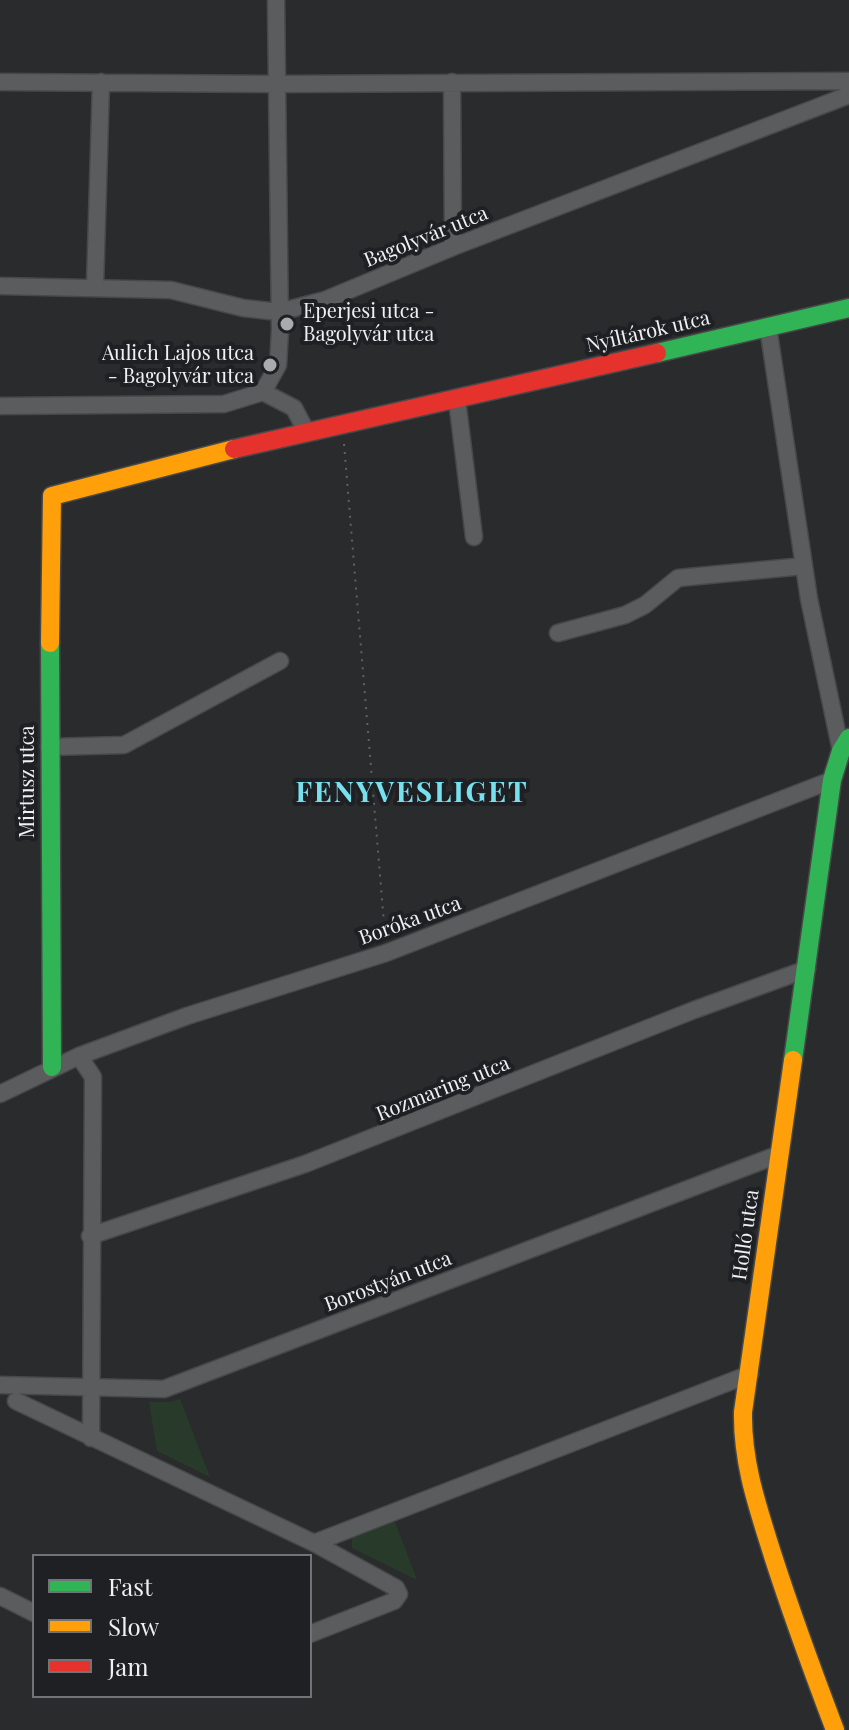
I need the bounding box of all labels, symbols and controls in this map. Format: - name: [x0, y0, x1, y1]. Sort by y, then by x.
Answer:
- street label: Bagolyvár utca: [361, 201, 491, 273]
- place label: Eperjesi utca - Bagolyvár utca: [303, 300, 434, 347]
- street label: Nyíltárok utca: [584, 306, 712, 358]
- marker: Eperjesi utca - Bagolyvár utca: [278, 315, 296, 333]
- place label: Aulich Lajos utca - Bagolyvár utca: [102, 342, 254, 389]
- marker: Aulich Lajos utca - Bagolyvár utca: [261, 356, 279, 374]
- street label: Mirtusz utca: [16, 726, 40, 838]
- district label: FENYVESLIGET: [295, 776, 529, 810]
- street label: Boróka utca: [356, 891, 464, 951]
- street label: Rozmaring utca: [373, 1051, 513, 1127]
- street label: Holló utca: [728, 1188, 764, 1282]
- street label: Borostyán utca: [321, 1247, 455, 1317]
- legend: [32, 1554, 312, 1698]
- text: Fast: [108, 1570, 153, 1602]
- text: Slow: [108, 1610, 159, 1642]
- text: Jam: [108, 1650, 149, 1682]

